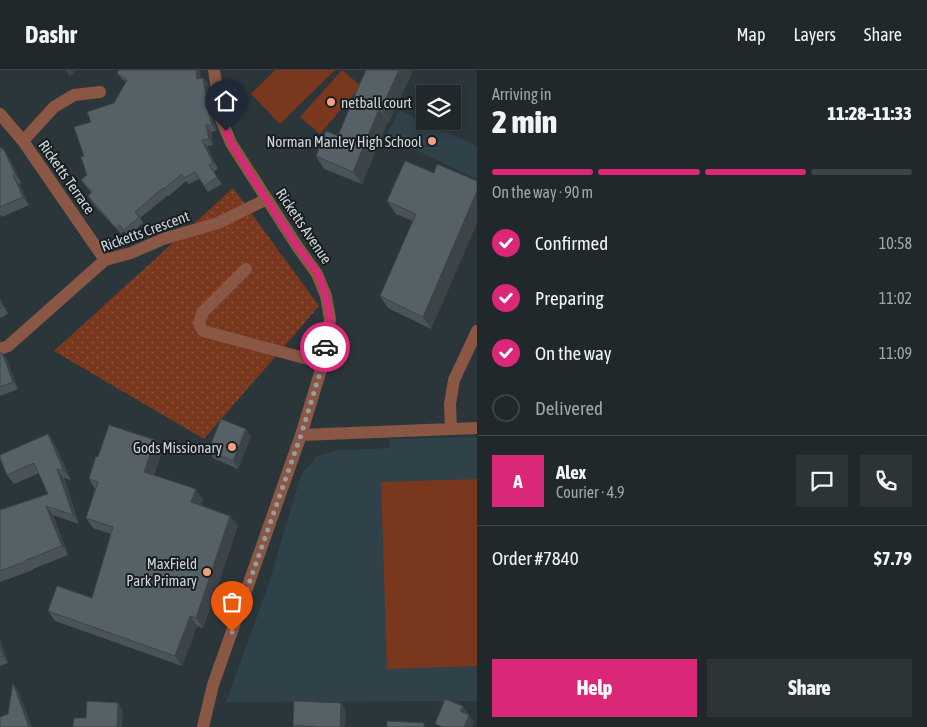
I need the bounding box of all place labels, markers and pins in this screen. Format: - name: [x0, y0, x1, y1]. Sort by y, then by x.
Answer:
- pin: [205, 80, 247, 131]
- place label: netball court: [341, 94, 412, 111]
- marker: netball court: [325, 96, 337, 108]
- place label: Norman Manley High School: [266, 133, 422, 150]
- marker: Norman Manley High School: [426, 135, 438, 147]
- place label: Gods Missionary: [133, 439, 222, 456]
- marker: Gods Missionary: [226, 441, 238, 453]
- place label: MaxField Park Primary: [126, 555, 197, 589]
- marker: MaxField Park Primary: [201, 566, 213, 578]
- pin: [211, 581, 253, 632]

